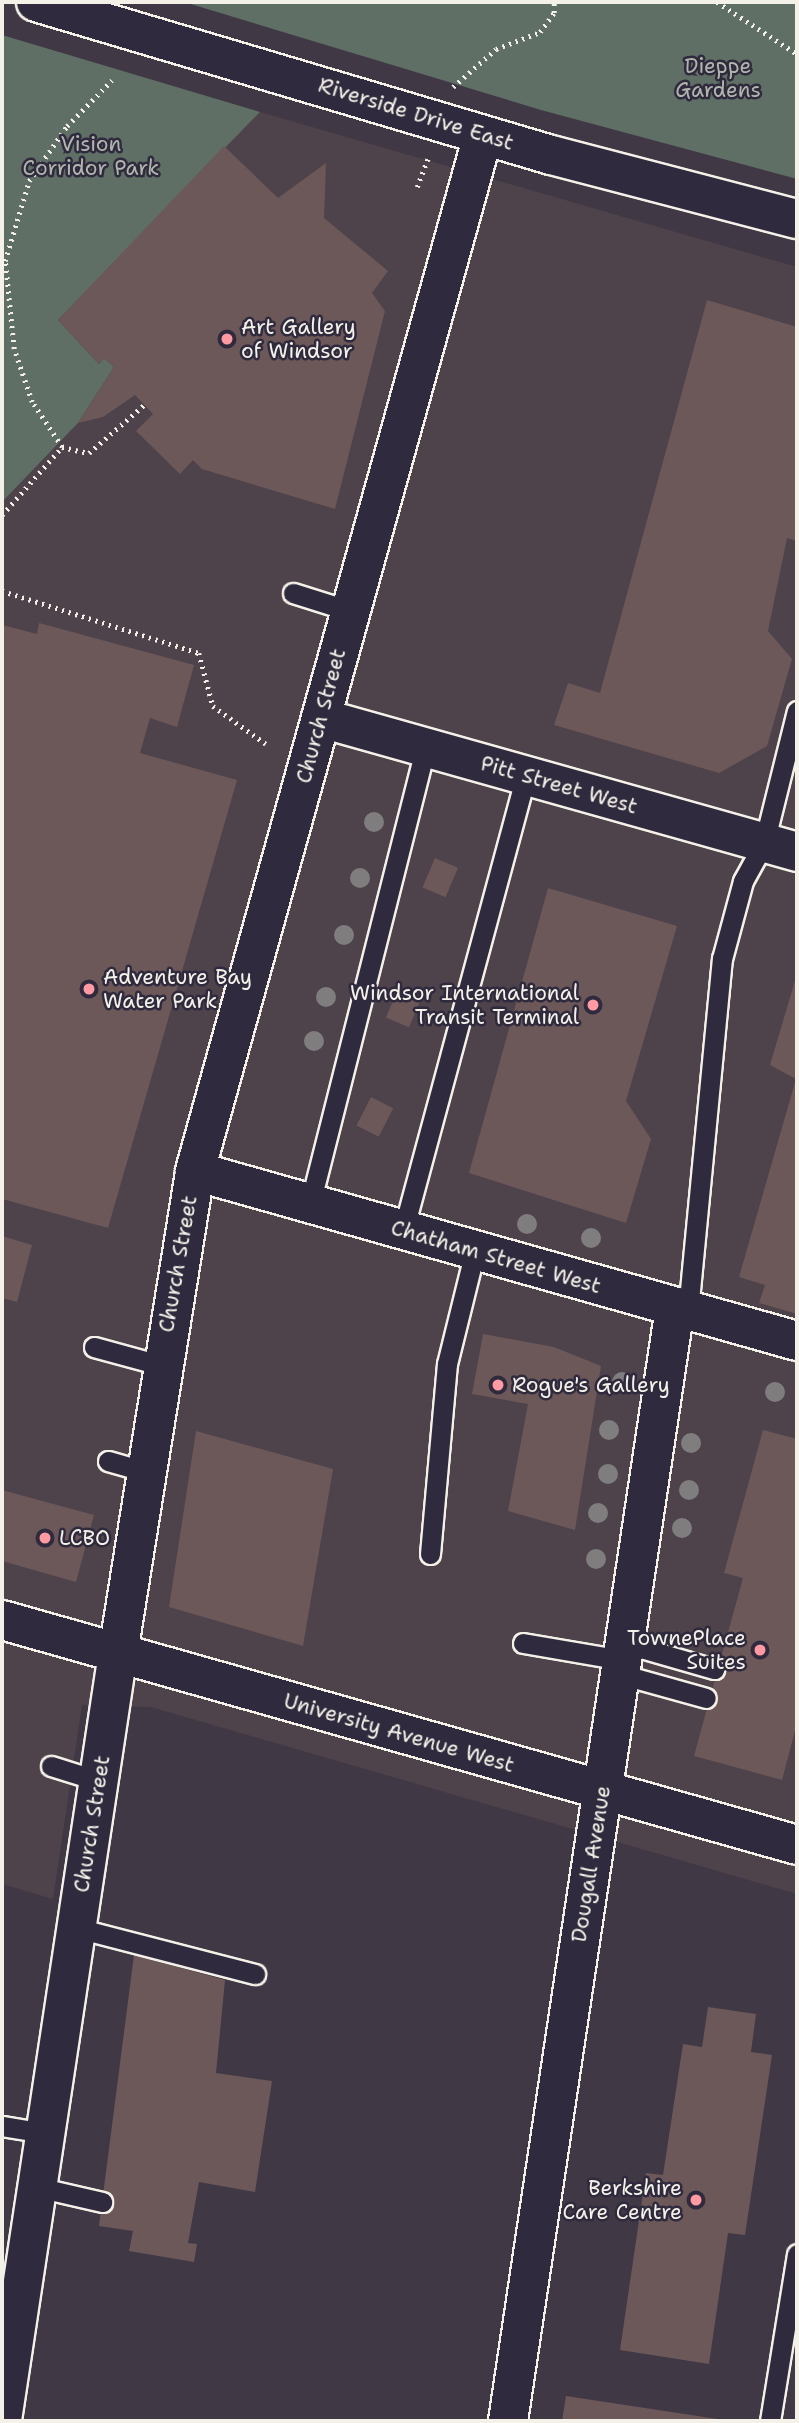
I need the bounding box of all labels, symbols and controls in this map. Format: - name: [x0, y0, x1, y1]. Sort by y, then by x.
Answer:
- park label: Dieppe Gardens: [675, 53, 761, 103]
- street label: Riverside Drive East: [315, 72, 517, 156]
- park label: Vision Corridor Park: [23, 131, 159, 181]
- place label: Art Gallery of Windsor: [241, 314, 356, 364]
- marker: Art Gallery of Windsor: [219, 331, 235, 347]
- street label: Church Street: [291, 646, 351, 786]
- street label: Pitt Street West: [478, 751, 640, 819]
- place label: Adventure Bay Water Park: [103, 964, 252, 1014]
- place label: Windsor International Transit Terminal: [350, 980, 579, 1030]
- marker: Adventure Bay Water Park: [81, 981, 97, 997]
- marker: Windsor International Transit Terminal: [585, 997, 601, 1013]
- street label: Church Street: [154, 1194, 202, 1334]
- street label: Chatham Street West: [388, 1215, 604, 1299]
- place label: Rogue's Gallery: [512, 1372, 670, 1398]
- marker: Rogue's Gallery: [490, 1377, 506, 1393]
- place label: LCBO: [59, 1525, 110, 1551]
- marker: LCBO: [37, 1530, 53, 1546]
- place label: TownePlace Suites: [627, 1625, 746, 1675]
- marker: TownePlace Suites: [752, 1642, 768, 1658]
- street label: University Avenue West: [281, 1688, 517, 1778]
- street label: Church Street: [69, 1754, 115, 1894]
- street label: Dougall Avenue: [566, 1784, 616, 1944]
- place label: Berkshire Care Centre: [563, 2175, 682, 2225]
- marker: Berkshire Care Centre: [688, 2192, 704, 2208]

